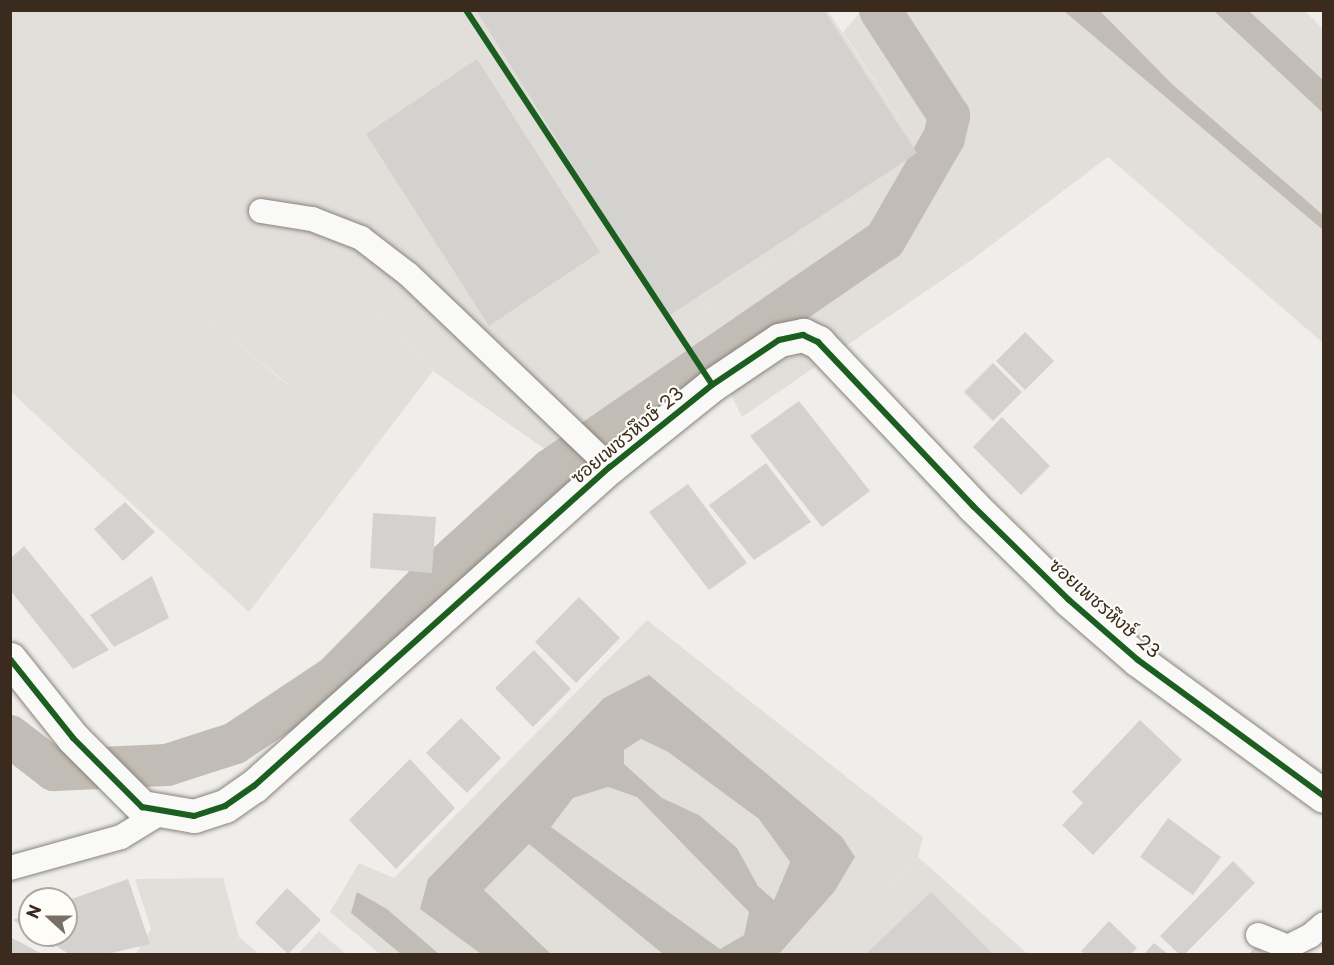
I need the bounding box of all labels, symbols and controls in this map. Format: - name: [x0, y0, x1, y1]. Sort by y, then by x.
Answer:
- street label: ซอยเพชรหึงษ์ 23: [566, 382, 688, 488]
- street label: ซอยเพชรหึงษ์ 23: [1045, 554, 1165, 662]
- north arrow: [18, 887, 78, 947]
- text: N: [20, 901, 47, 921]

